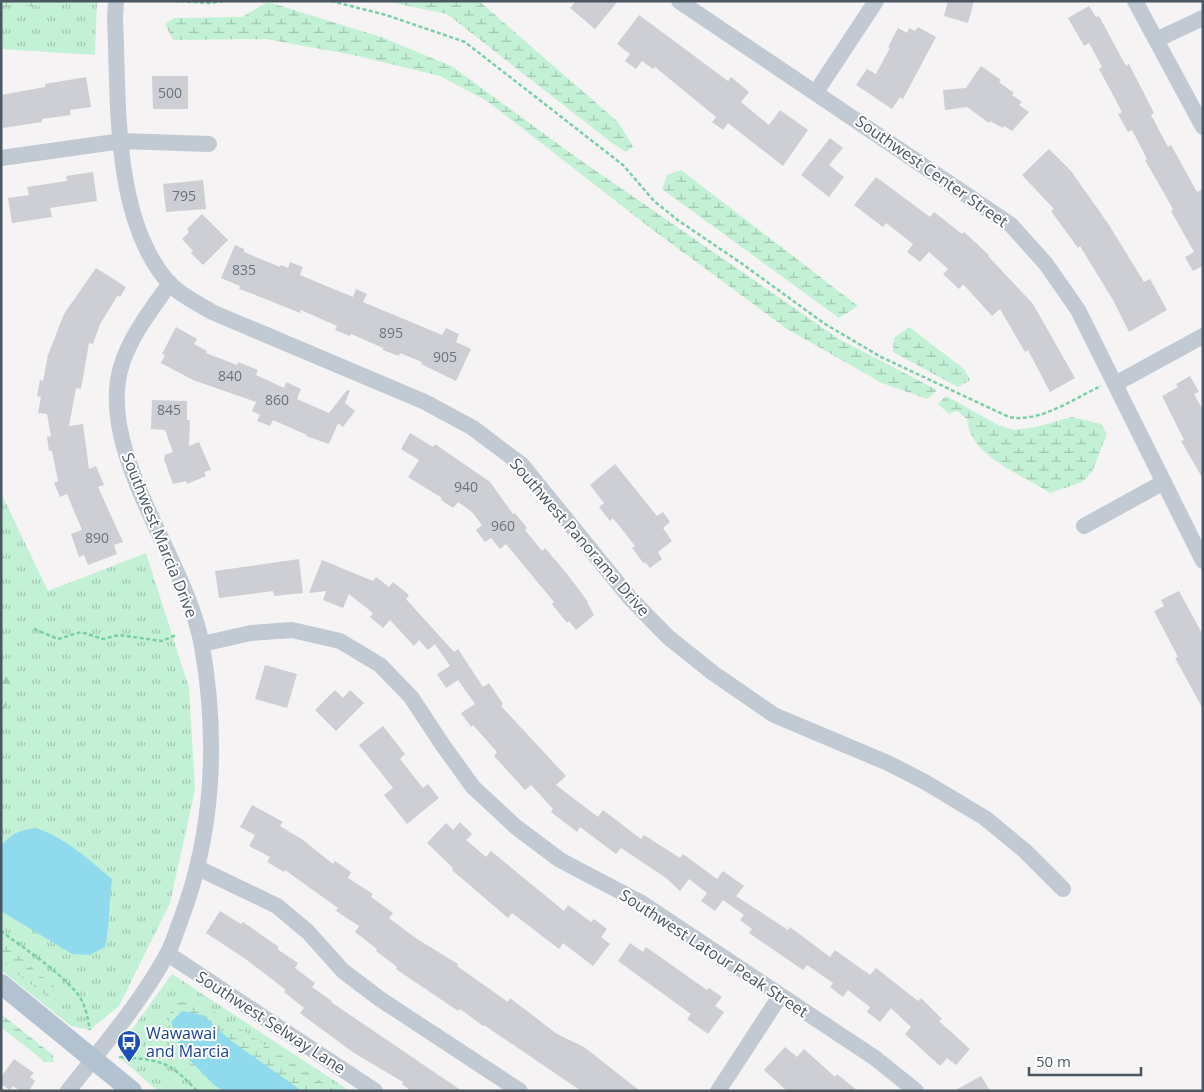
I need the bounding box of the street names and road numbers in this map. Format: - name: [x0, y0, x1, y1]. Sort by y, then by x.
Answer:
- street label: Southwest Center Street: [851, 110, 1013, 232]
- street label: Southwest Marcia Drive: [117, 449, 203, 621]
- street label: Southwest Panorama Drive: [505, 453, 655, 621]
- street label: Southwest Latour Peak Street: [616, 884, 813, 1022]
- street label: Southwest Selway Lane: [192, 965, 350, 1079]

